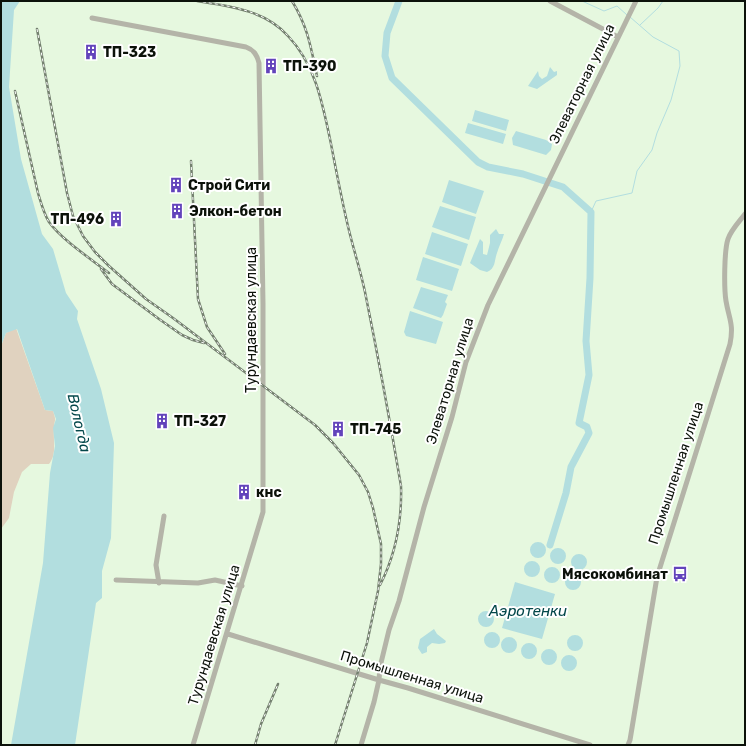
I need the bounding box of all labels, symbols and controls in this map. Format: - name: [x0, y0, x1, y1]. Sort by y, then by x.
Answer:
- street label: Элеваторная улица: [546, 21, 618, 147]
- building icon: ТП-323: [82, 43, 100, 61]
- place label: ТП-323: [103, 44, 156, 61]
- building icon: ТП-390: [262, 57, 280, 75]
- place label: ТП-390: [283, 58, 336, 75]
- building icon: Строй Сити: [167, 176, 185, 194]
- place label: Строй Сити: [188, 177, 270, 194]
- building icon: Элкон-бетон: [168, 202, 186, 220]
- place label: Элкон-бетон: [189, 203, 282, 220]
- building icon: ТП-496: [107, 210, 125, 228]
- place label: ТП-496: [51, 211, 104, 228]
- street label: Турундаевская улица: [243, 247, 260, 393]
- street label: Элеваторная улица: [423, 316, 477, 446]
- water label: Вологда: [63, 392, 95, 454]
- street label: Промышленная улица: [645, 400, 707, 546]
- building icon: ТП-327: [153, 412, 171, 430]
- place label: ТП-327: [174, 413, 226, 430]
- building icon: ТП-745: [329, 420, 347, 438]
- place label: ТП-745: [350, 421, 401, 438]
- building icon: кнс: [235, 483, 253, 501]
- place label: кнс: [256, 484, 282, 501]
- street label: Турундаевская улица: [185, 563, 243, 707]
- bus stop icon: Мясокомбинат: [671, 565, 689, 583]
- place label: Мясокомбинат: [562, 566, 668, 583]
- water label: Аэротенки: [488, 602, 567, 620]
- street label: Промышленная улица: [338, 647, 486, 707]

